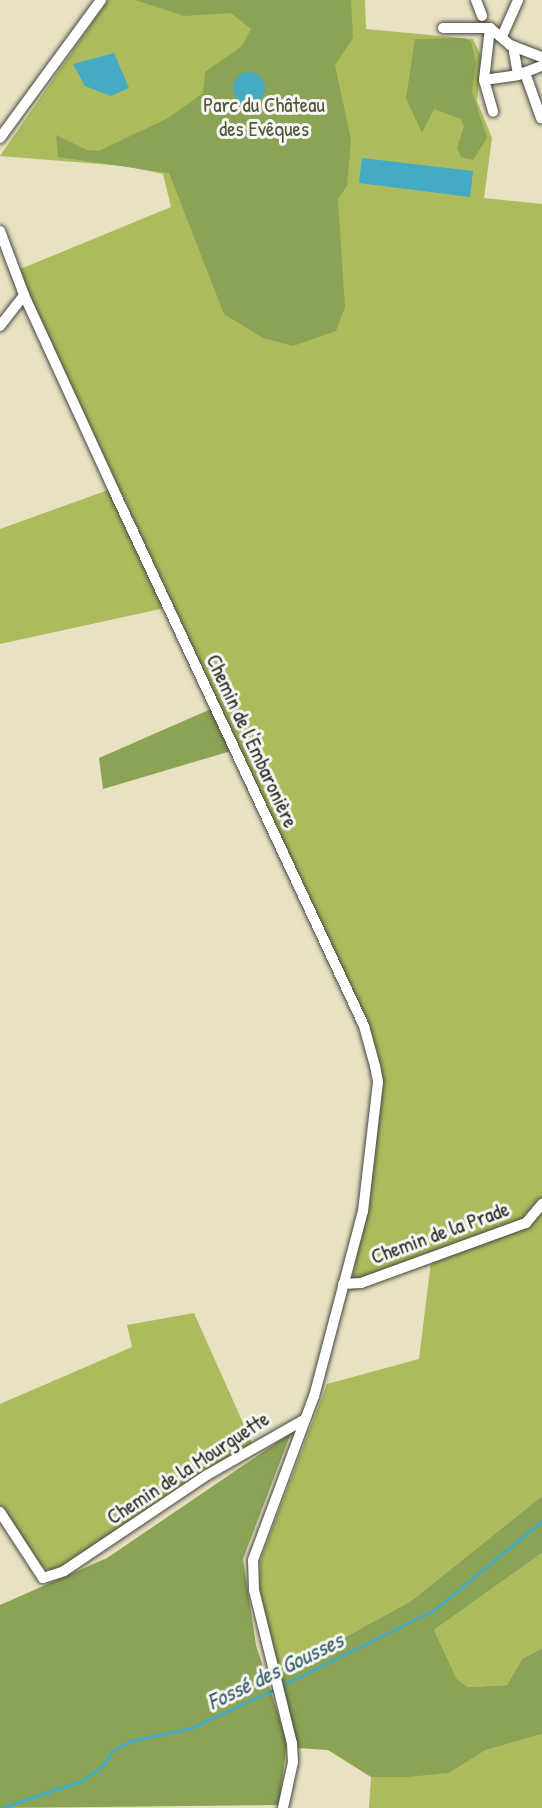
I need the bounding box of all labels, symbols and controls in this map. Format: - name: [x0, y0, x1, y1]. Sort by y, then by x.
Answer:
- park label: Parc du Château des Evêques: [203, 92, 325, 142]
- street label: Chemin de l'Embaronière: [201, 650, 303, 832]
- street label: Chemin de la Prade: [368, 1196, 512, 1270]
- street label: Chemin de la Mourguette: [102, 1406, 274, 1530]
- water label: Fossé des Gousses: [203, 1626, 347, 1716]

